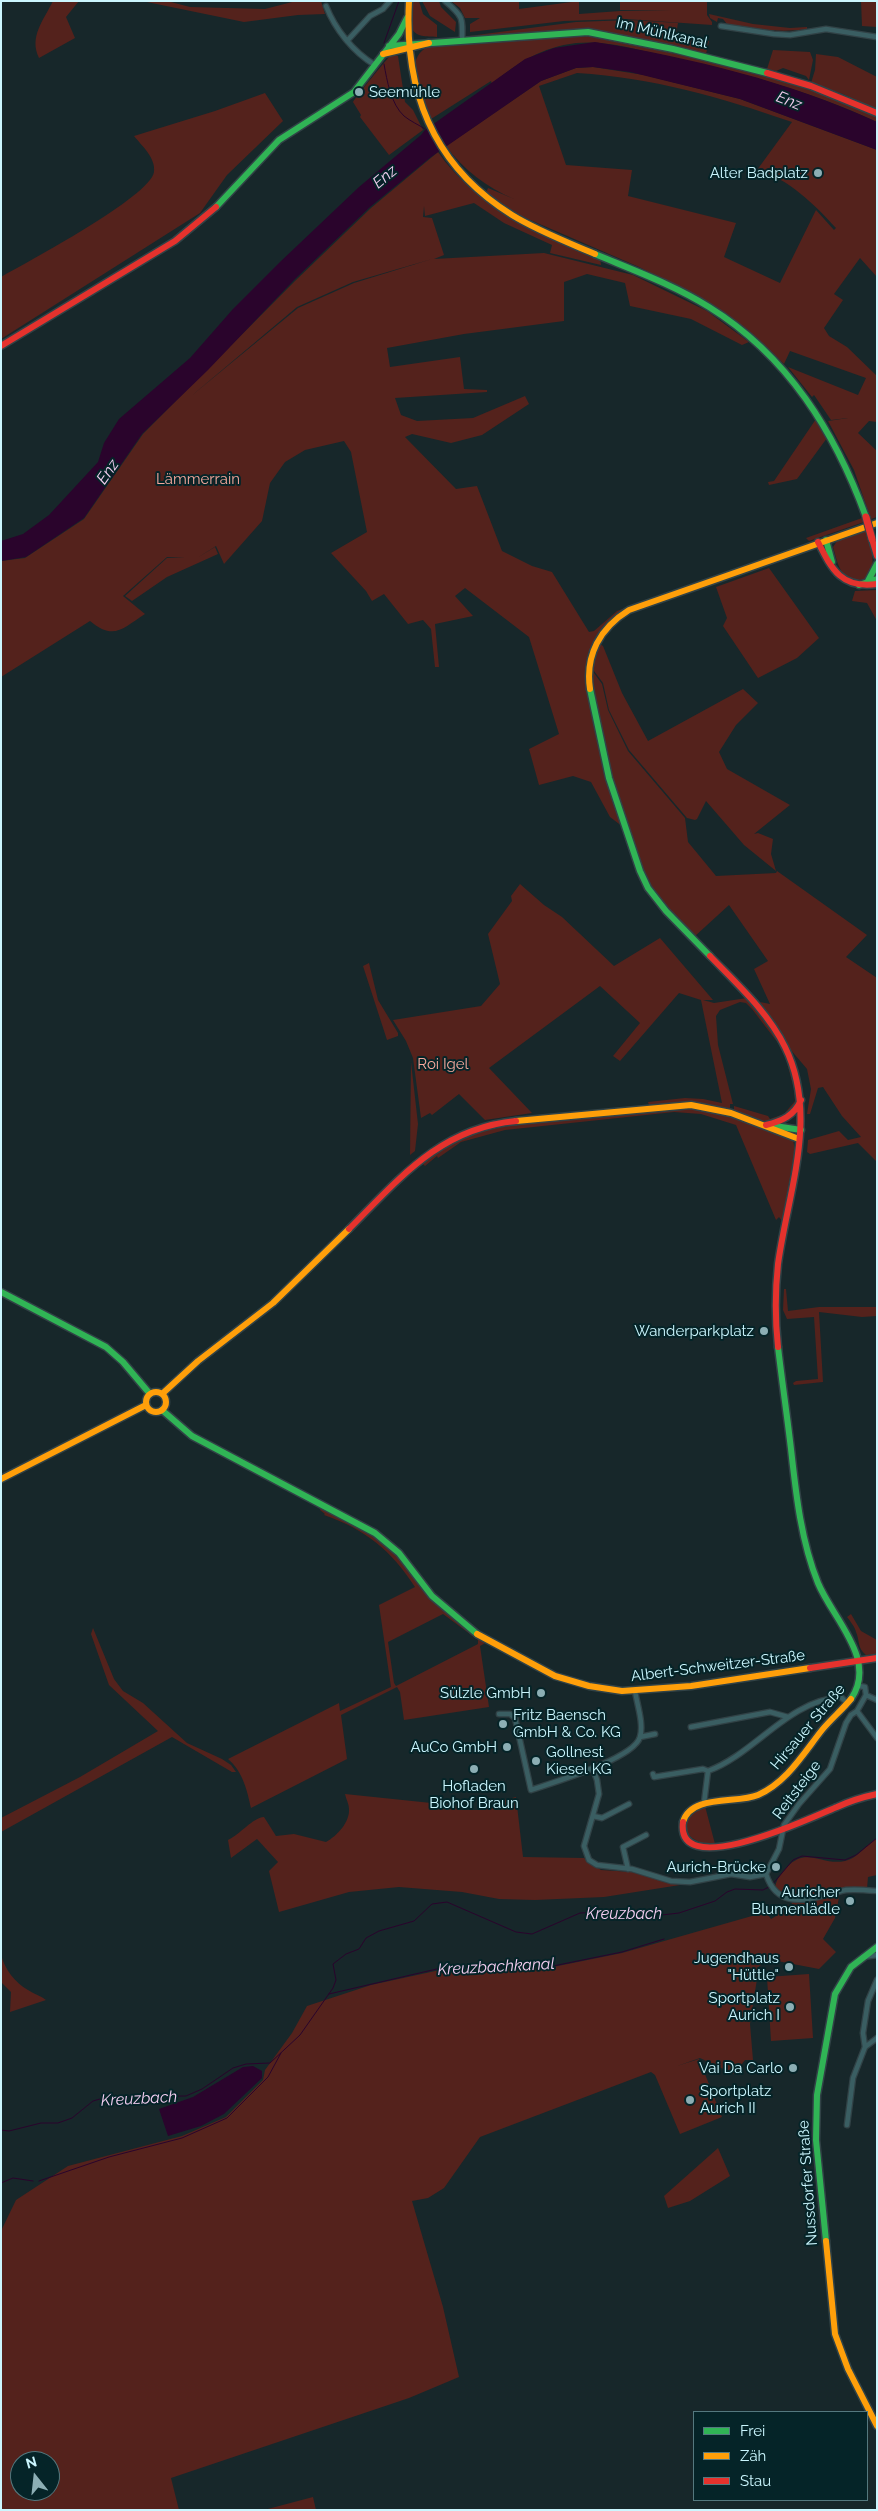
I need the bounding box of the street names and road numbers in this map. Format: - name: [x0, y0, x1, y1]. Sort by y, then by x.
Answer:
- street label: Im Mühlkanal: [615, 14, 709, 52]
- street label: Albert-Schweitzer-Straße: [630, 1646, 806, 1686]
- street label: Hirsauer Straße: [767, 1680, 849, 1774]
- street label: Reitsteige: [769, 1757, 825, 1823]
- street label: Nussdorfer Straße: [795, 2120, 821, 2246]

